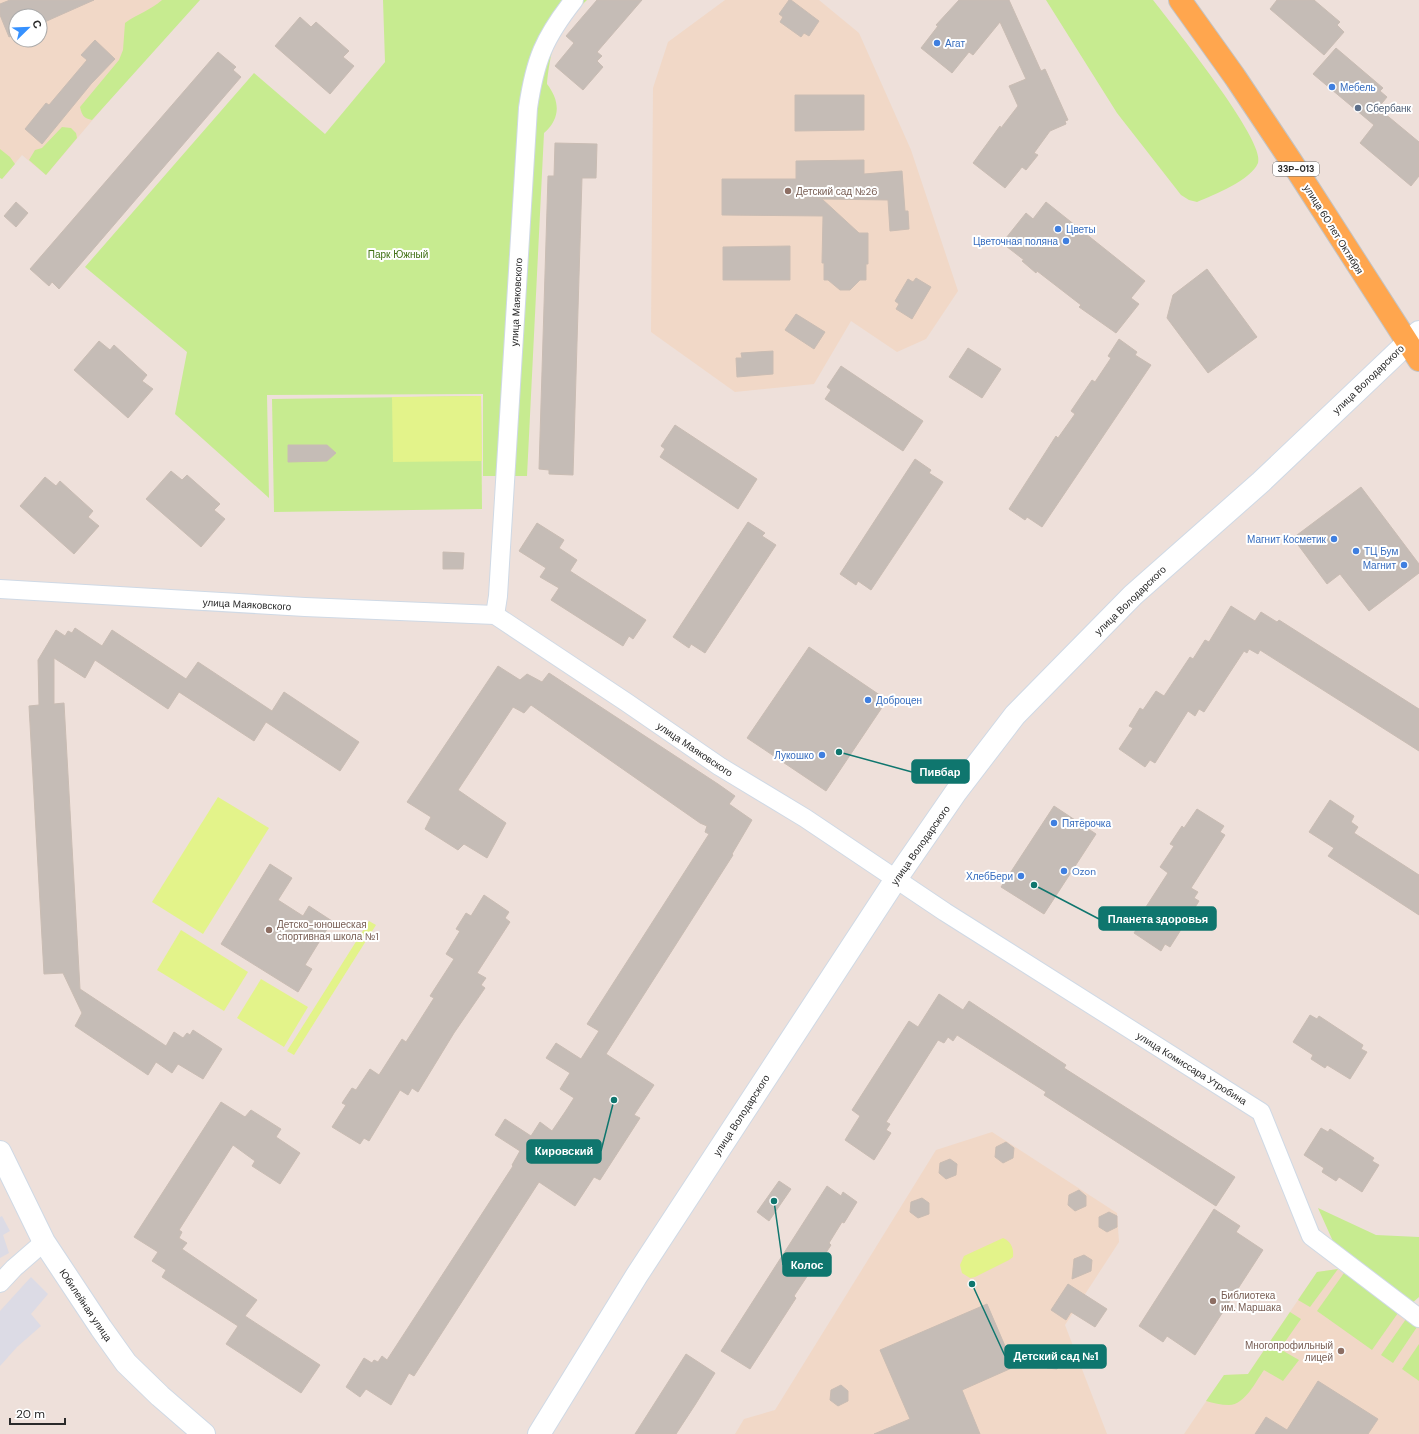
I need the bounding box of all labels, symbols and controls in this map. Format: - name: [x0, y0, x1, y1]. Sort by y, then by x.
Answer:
- north arrow: [8, 8, 48, 48]
- text: С: [29, 18, 45, 31]
- place label: Агат: [945, 37, 965, 50]
- marker: Агат: [932, 38, 942, 48]
- place label: Мебель: [1340, 81, 1376, 94]
- marker: Мебель: [1327, 82, 1337, 92]
- place label: Сбербанк: [1366, 102, 1412, 115]
- marker: Сбербанк: [1353, 103, 1363, 113]
- road number: 33Р-013: [1273, 162, 1319, 176]
- street label: улица 60 лет Октября: [1301, 182, 1366, 276]
- place label: Детский сад №26: [796, 185, 878, 198]
- marker: Детский сад №26: [783, 186, 793, 196]
- place label: Цветы: [1066, 223, 1096, 236]
- marker: Цветы: [1053, 224, 1063, 234]
- place label: Цветочная поляна: [973, 235, 1058, 248]
- marker: Цветочная поляна: [1061, 236, 1071, 246]
- park label: Парк Южный: [368, 248, 428, 261]
- street label: улица Маяковского: [508, 257, 525, 347]
- street label: улица Володарского: [1330, 342, 1407, 417]
- place label: Магнит Косметик: [1247, 533, 1327, 546]
- marker: Магнит Косметик: [1329, 534, 1339, 544]
- place label: ТЦ Бум: [1364, 545, 1398, 558]
- marker: ТЦ Бум: [1351, 546, 1361, 556]
- place label: Магнит: [1363, 559, 1396, 572]
- marker: Магнит: [1399, 560, 1409, 570]
- street label: улица Володарского: [1092, 563, 1169, 638]
- street label: улица Маяковского: [202, 596, 292, 613]
- place label: Доброцен: [876, 694, 922, 707]
- marker: Доброцен: [863, 695, 873, 705]
- street label: улица Маяковского: [654, 719, 736, 780]
- place label: Лукошко: [774, 749, 814, 762]
- marker: Лукошко: [817, 750, 827, 760]
- callout: Пивбар: [912, 760, 969, 783]
- text: Пивбар: [920, 765, 961, 779]
- street label: улица Володарского: [888, 803, 953, 888]
- place label: Пятёрочка: [1062, 817, 1111, 830]
- marker: Пятёрочка: [1049, 818, 1059, 828]
- place label: Ozon: [1072, 865, 1096, 878]
- marker: Ozon: [1059, 866, 1069, 876]
- place label: ХлебБери: [966, 870, 1013, 883]
- marker: ХлебБери: [1016, 871, 1026, 881]
- callout: Планета здоровья: [1099, 907, 1216, 930]
- text: Планета здоровья: [1108, 912, 1208, 926]
- place label: Детско-юношеская спортивная школа №1: [277, 918, 379, 943]
- marker: Детско-юношеская спортивная школа №1: [264, 925, 274, 935]
- street label: улица Комиссара Утробина: [1134, 1029, 1250, 1108]
- street label: улица Володарского: [710, 1072, 773, 1158]
- callout: Кировский: [527, 1140, 601, 1163]
- text: Кировский: [535, 1144, 593, 1158]
- callout: Колос: [783, 1253, 831, 1276]
- text: Колос: [791, 1258, 823, 1272]
- street label: Юбилейная улица: [56, 1266, 115, 1345]
- place label: Библиотека им. Маршака: [1221, 1289, 1282, 1314]
- marker: Библиотека им. Маршака: [1208, 1296, 1218, 1306]
- place label: Многопрофильный лицей: [1245, 1339, 1333, 1364]
- callout: Детский сад №1: [1005, 1345, 1106, 1368]
- marker: Многопрофильный лицей: [1336, 1346, 1346, 1356]
- text: Детский сад №1: [1013, 1349, 1099, 1363]
- scale bar: [10, 1400, 65, 1426]
- text: 20 m: [16, 1406, 45, 1422]

